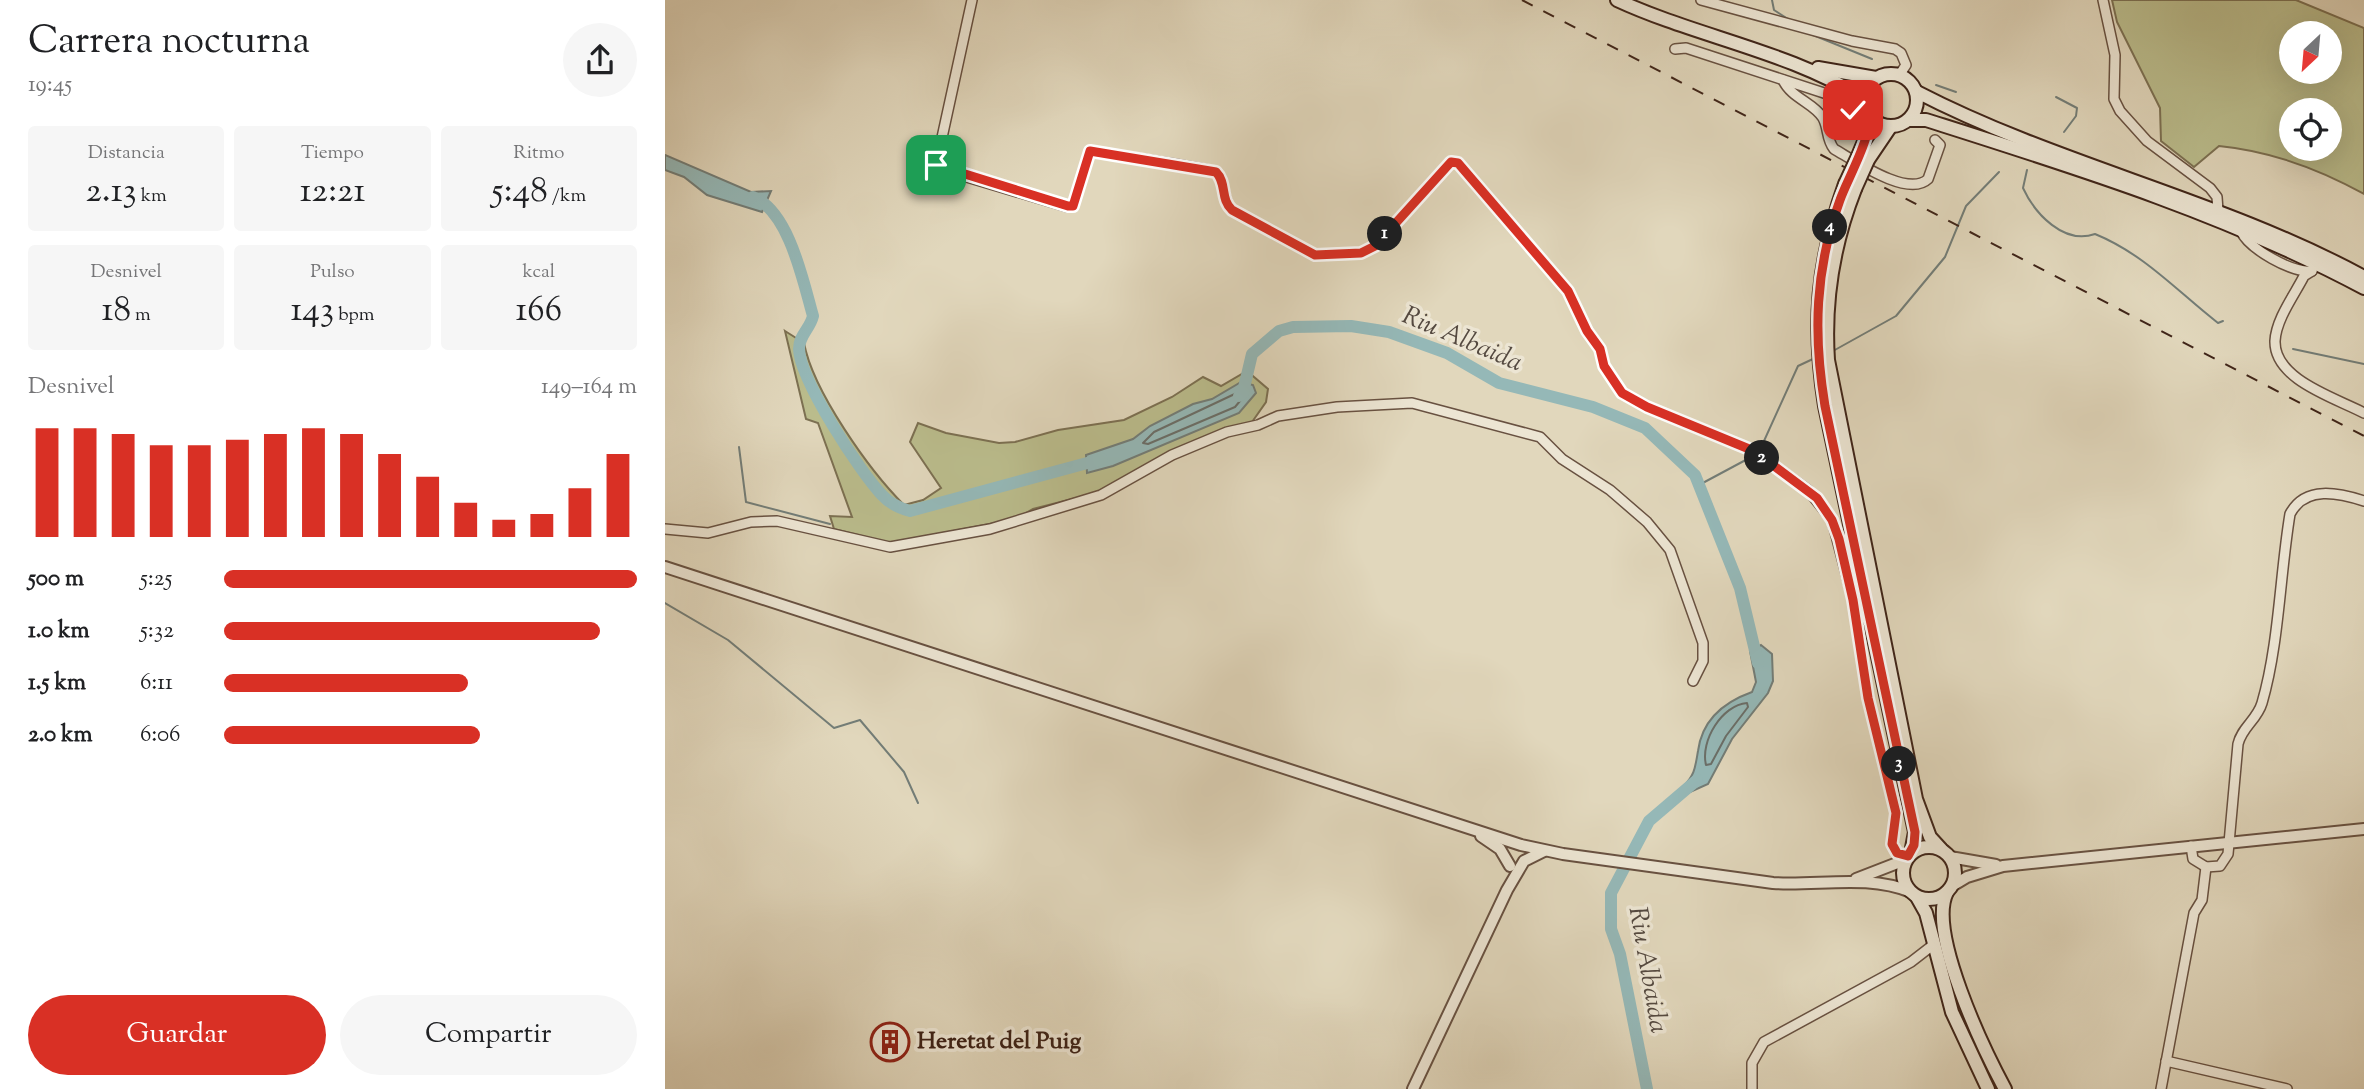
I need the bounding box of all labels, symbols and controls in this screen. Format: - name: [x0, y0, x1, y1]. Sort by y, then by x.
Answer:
- text: Carrera nocturna: [28, 16, 310, 70]
- north arrow: [2279, 21, 2341, 84]
- map controls: [2279, 21, 2342, 161]
- button: share: [563, 23, 637, 97]
- text: 19:45: [28, 69, 72, 102]
- pin: [1823, 80, 1883, 140]
- icon: check: [1834, 91, 1872, 129]
- button: locate: [2279, 98, 2342, 161]
- pin: [906, 135, 966, 195]
- text: Distancia: [88, 140, 165, 167]
- text: Tiempo: [301, 140, 364, 167]
- text: Ritmo: [513, 140, 565, 167]
- icon: arrive: [917, 146, 955, 184]
- text: 2.13: [85, 167, 137, 218]
- text: 12:21: [300, 167, 365, 218]
- text: 5:48: [492, 167, 548, 218]
- text: km: [137, 183, 167, 210]
- text: /km: [548, 183, 586, 210]
- pin: 4: [1813, 210, 1847, 244]
- text: 4: [1825, 213, 1834, 240]
- pin: 1: [1367, 216, 1403, 252]
- text: 1: [1381, 220, 1388, 247]
- text: Desnivel: [90, 259, 162, 286]
- text: Pulso: [310, 259, 355, 286]
- text: kcal: [522, 259, 555, 286]
- text: 18: [102, 286, 131, 337]
- text: 143: [290, 286, 334, 337]
- text: 166: [515, 286, 562, 337]
- water label: Riu Albaida: [1396, 298, 1528, 382]
- text: m: [131, 302, 151, 329]
- text: bpm: [334, 302, 375, 329]
- text: Desnivel: [28, 371, 114, 404]
- text: 149–164 m: [541, 371, 637, 404]
- pin: 2: [1745, 440, 1779, 476]
- text: 2: [1757, 444, 1766, 471]
- text: 500 m: [28, 563, 84, 596]
- text: 5:25: [140, 563, 172, 596]
- text: 1.0 km: [28, 615, 90, 648]
- text: 5:32: [140, 615, 174, 648]
- text: 1.5 km: [28, 667, 86, 700]
- text: 6:11: [140, 667, 173, 700]
- text: 2.0 km: [28, 719, 93, 752]
- text: 6:06: [140, 719, 181, 752]
- pin: 3: [1881, 746, 1917, 782]
- text: 3: [1895, 750, 1902, 777]
- water label: Riu Albaida: [1618, 904, 1676, 1036]
- button: Guardar: [28, 995, 326, 1075]
- button: Compartir: [340, 995, 637, 1075]
- building icon: Heretat del Puig: [869, 1021, 911, 1063]
- place label: Heretat del Puig: [917, 1025, 1081, 1059]

